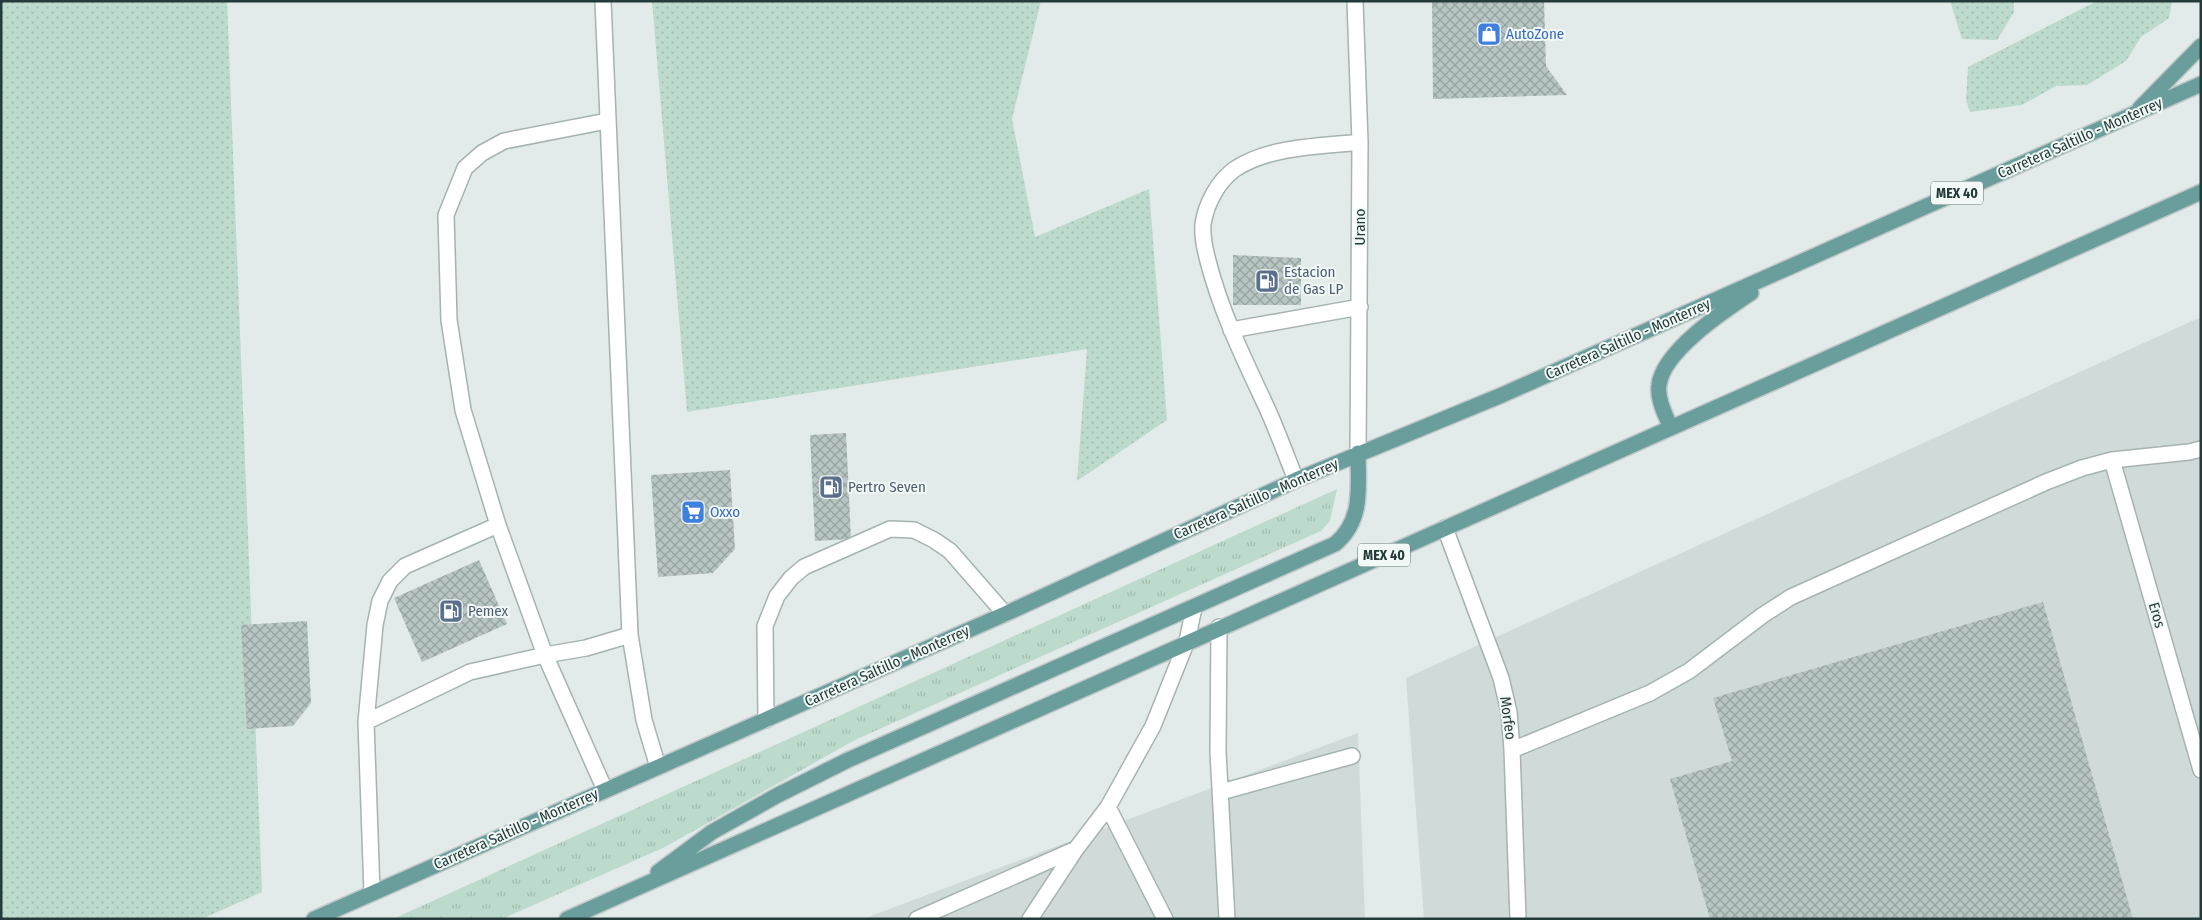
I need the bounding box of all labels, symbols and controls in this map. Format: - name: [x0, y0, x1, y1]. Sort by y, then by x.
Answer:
- shop icon: AutoZone: [1476, 21, 1502, 47]
- place label: AutoZone: [1506, 25, 1564, 43]
- street label: Carretera Saltillo - Monterrey: [1995, 93, 2165, 182]
- road number: MEX 40: [1931, 182, 1983, 204]
- street label: Urano: [1351, 209, 1369, 245]
- place label: Estacion de Gas LP: [1284, 263, 1343, 298]
- fuel station icon: Estacion de Gas LP: [1254, 268, 1280, 294]
- street label: Carretera Saltillo - Monterrey: [1543, 294, 1713, 383]
- street label: Carretera Saltillo - Monterrey: [1171, 454, 1341, 543]
- fuel station icon: Pertro Seven: [818, 474, 844, 500]
- place label: Pertro Seven: [848, 478, 926, 496]
- supermarket icon: Oxxo: [680, 499, 706, 525]
- place label: Oxxo: [710, 503, 740, 521]
- road number: MEX 40: [1358, 544, 1410, 566]
- fuel station icon: Pemex: [438, 598, 464, 624]
- street label: Eros: [2145, 600, 2169, 630]
- place label: Pemex: [468, 602, 509, 620]
- street label: Carretera Saltillo - Monterrey: [802, 621, 972, 710]
- street label: Morfeo: [1496, 695, 1520, 741]
- street label: Carretera Saltillo - Monterrey: [431, 784, 601, 873]

